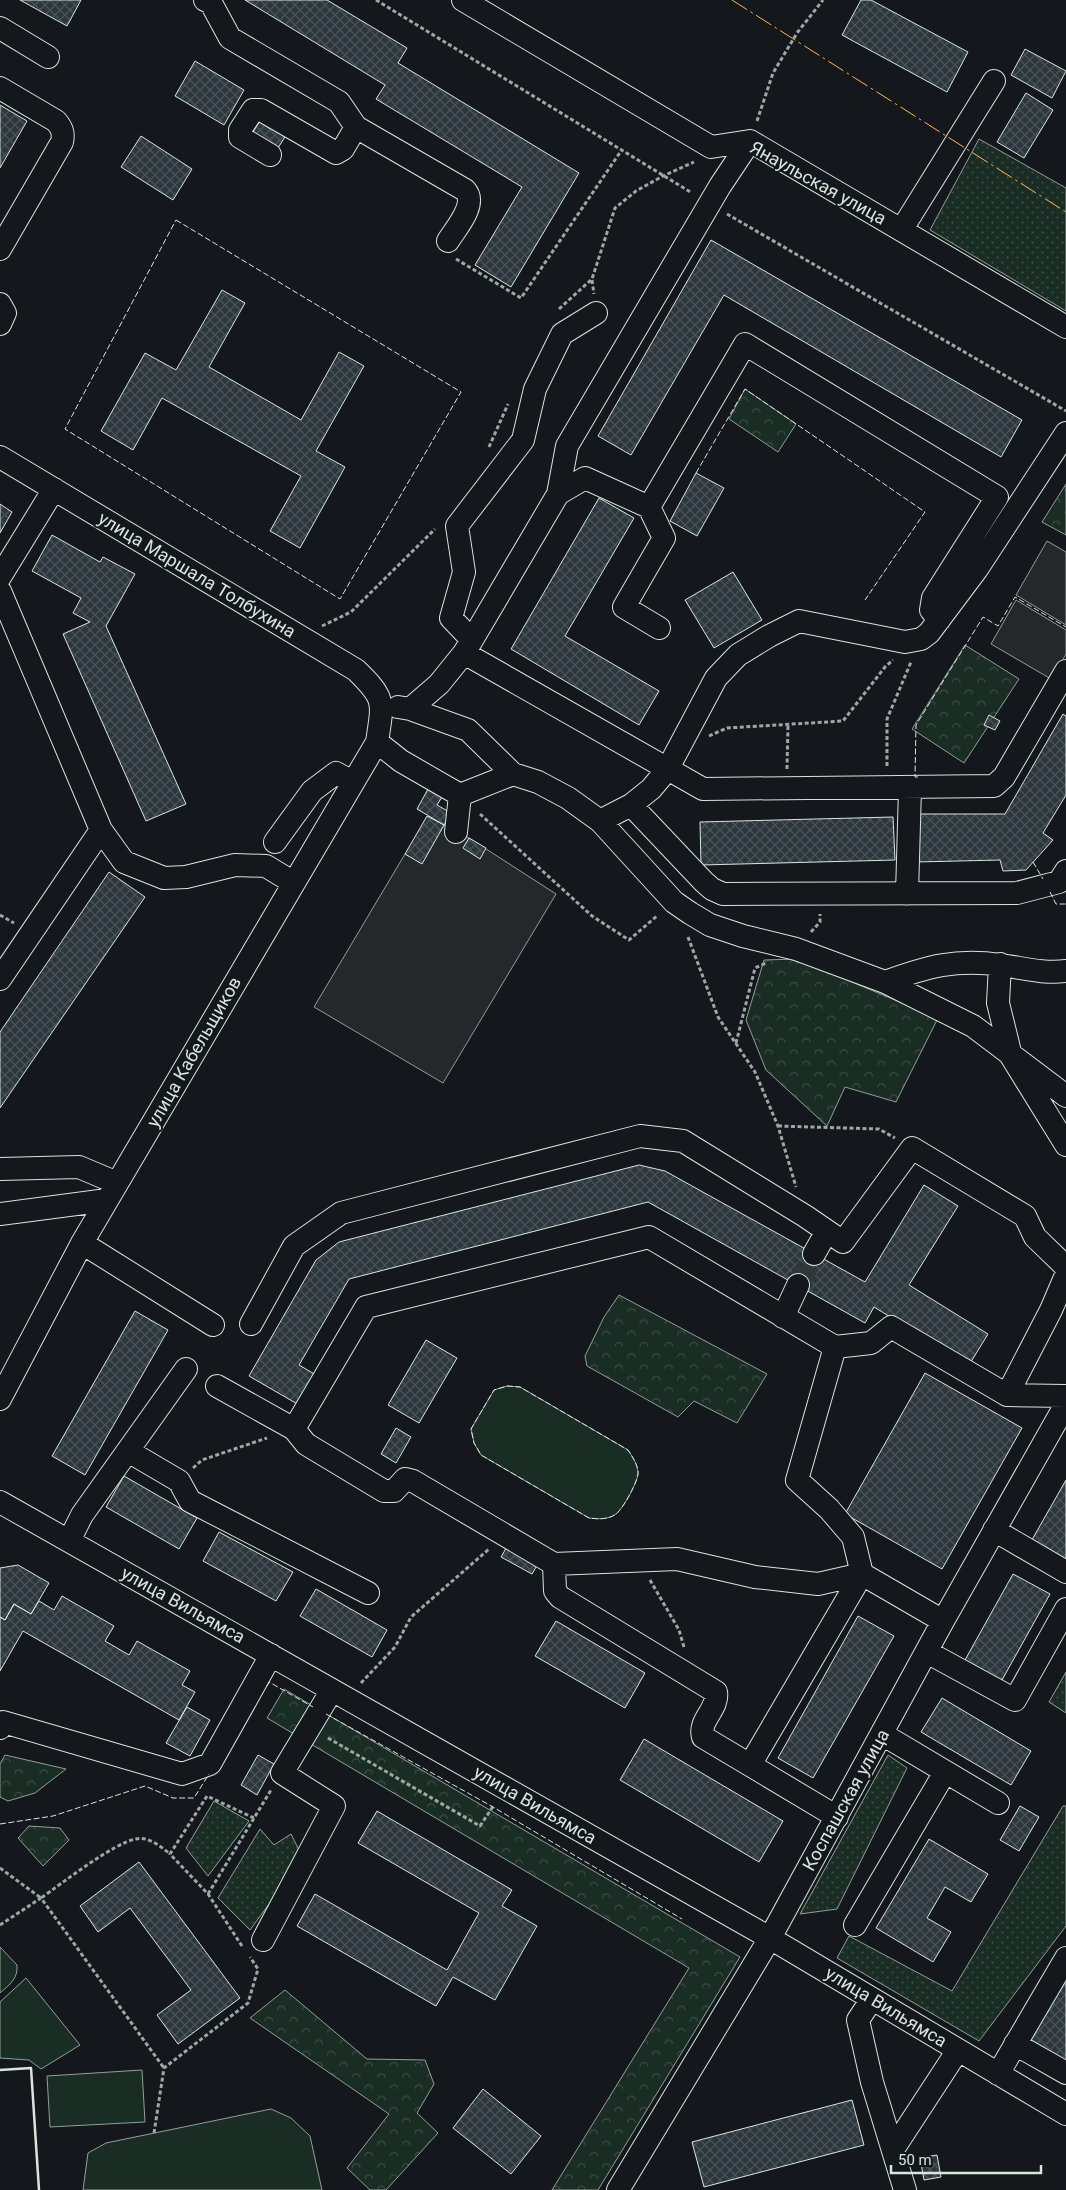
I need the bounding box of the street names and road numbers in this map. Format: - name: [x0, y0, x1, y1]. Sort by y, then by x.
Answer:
- street label: Янаульская улица: [746, 136, 890, 229]
- street label: улица Маршала Толбухина: [95, 507, 300, 642]
- street label: улица Кабельщиков: [142, 973, 245, 1131]
- street label: улица Вильямса: [118, 1562, 249, 1647]
- street label: Коспашская улица: [798, 1725, 893, 1874]
- street label: улица Вильямса: [470, 1761, 600, 1848]
- street label: улица Вильямса: [822, 1962, 951, 2051]

